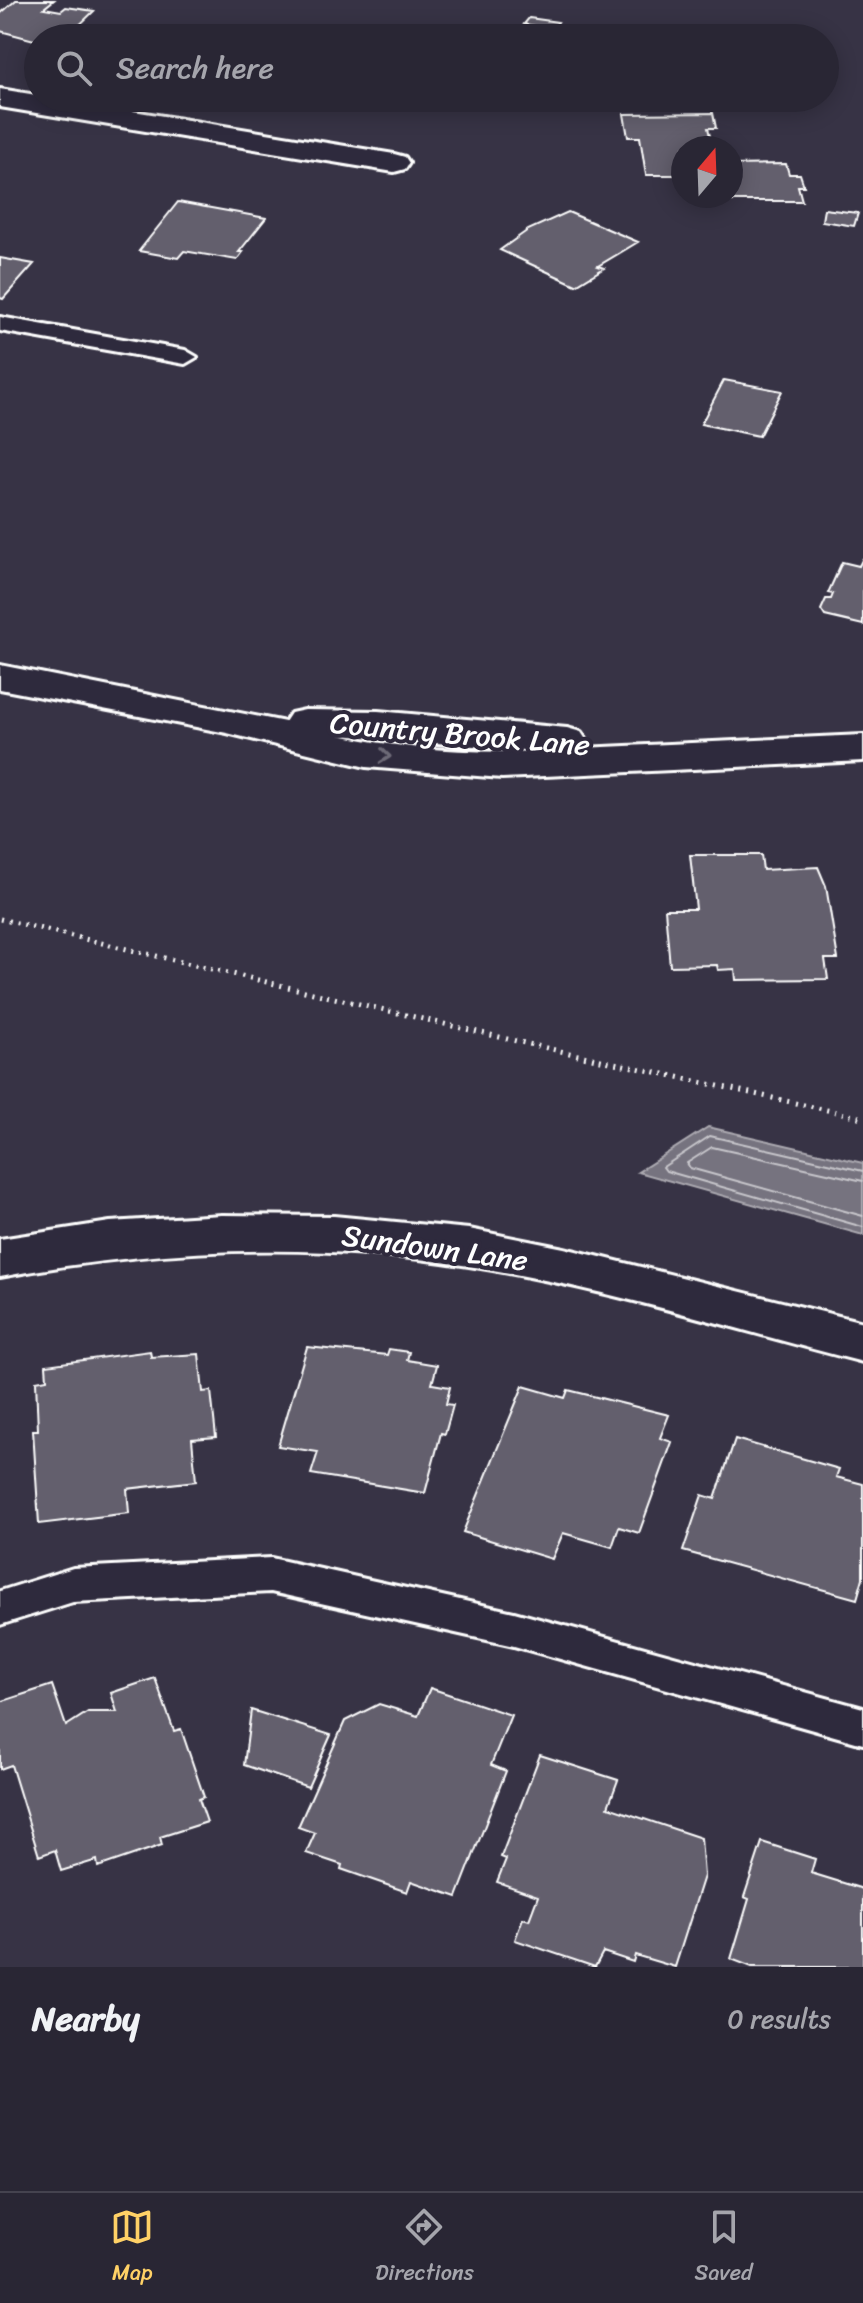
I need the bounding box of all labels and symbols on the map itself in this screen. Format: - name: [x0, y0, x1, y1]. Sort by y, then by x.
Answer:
- north arrow: [671, 136, 743, 208]
- street label: Country Brook Lane: [328, 696, 592, 772]
- one-way arrow: [379, 748, 392, 765]
- street label: Sundown Lane: [338, 1208, 532, 1288]

